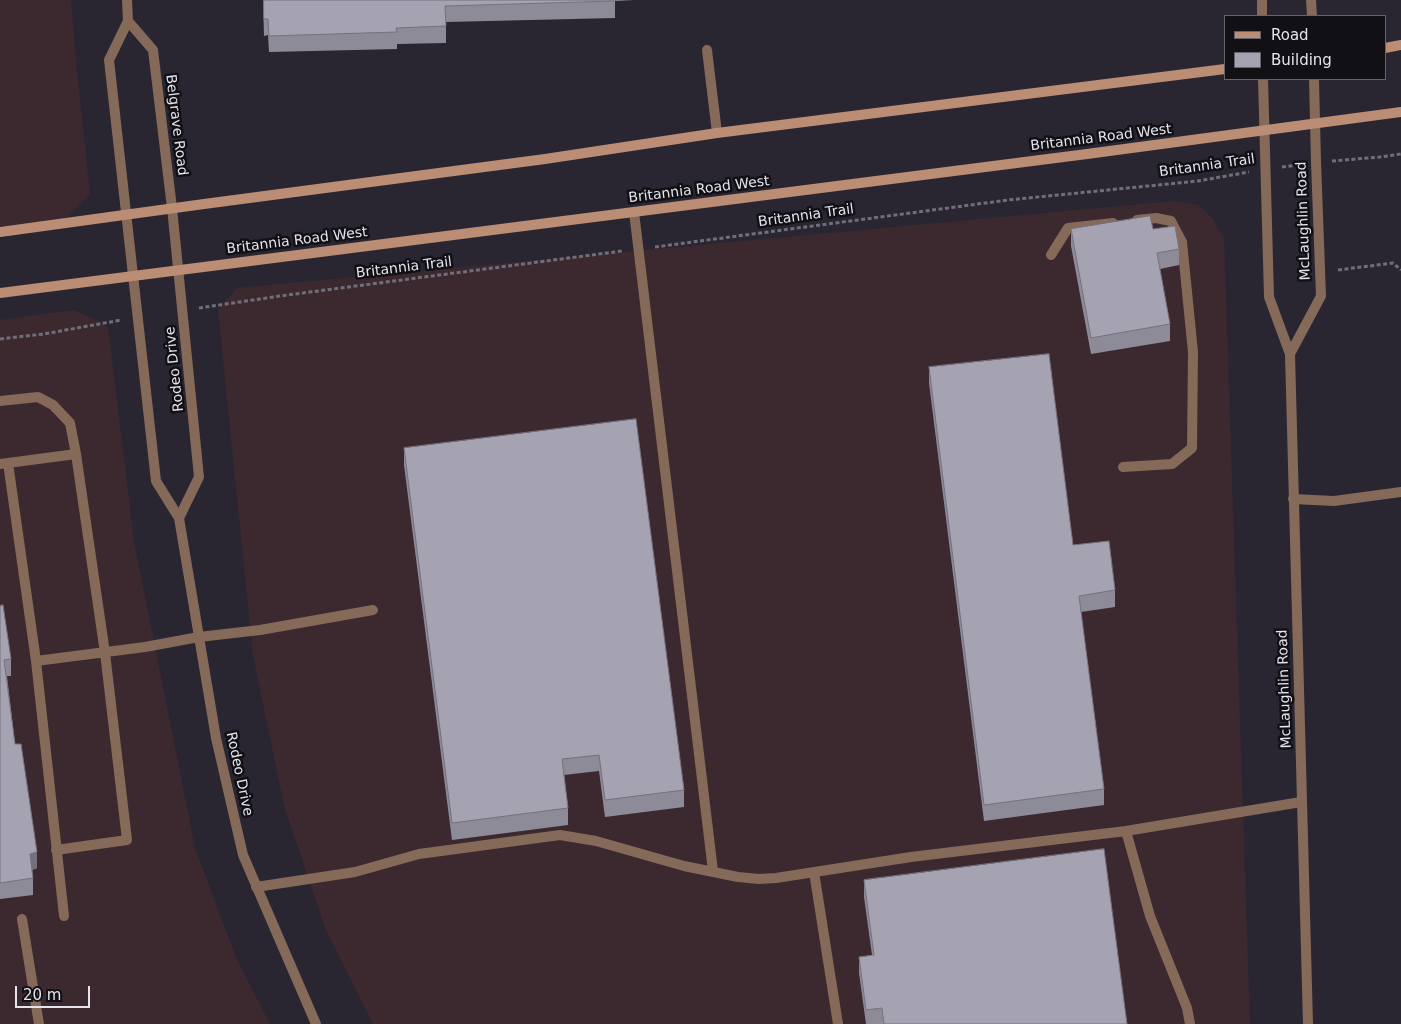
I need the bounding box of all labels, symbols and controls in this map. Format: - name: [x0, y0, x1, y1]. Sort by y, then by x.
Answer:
- legend: [1224, 15, 1386, 80]
- text: Road: [1271, 26, 1309, 44]
- text: Building: [1271, 51, 1332, 69]
- street label: Belgrave Road: [161, 73, 191, 177]
- street label: Britannia Road West: [1030, 121, 1172, 155]
- street label: Britannia Trail: [1158, 151, 1256, 181]
- street label: McLaughlin Road: [1294, 161, 1314, 281]
- street label: Britannia Road West: [628, 173, 770, 207]
- street label: Britannia Trail: [757, 201, 855, 231]
- street label: Britannia Road West: [226, 224, 368, 258]
- street label: Britannia Trail: [355, 254, 453, 282]
- street label: Rodeo Drive: [162, 326, 188, 412]
- street label: McLaughlin Road: [1275, 629, 1295, 749]
- street label: Rodeo Drive: [222, 730, 256, 818]
- scale bar: [18, 976, 92, 1008]
- text: 20 m: [23, 986, 61, 1004]

